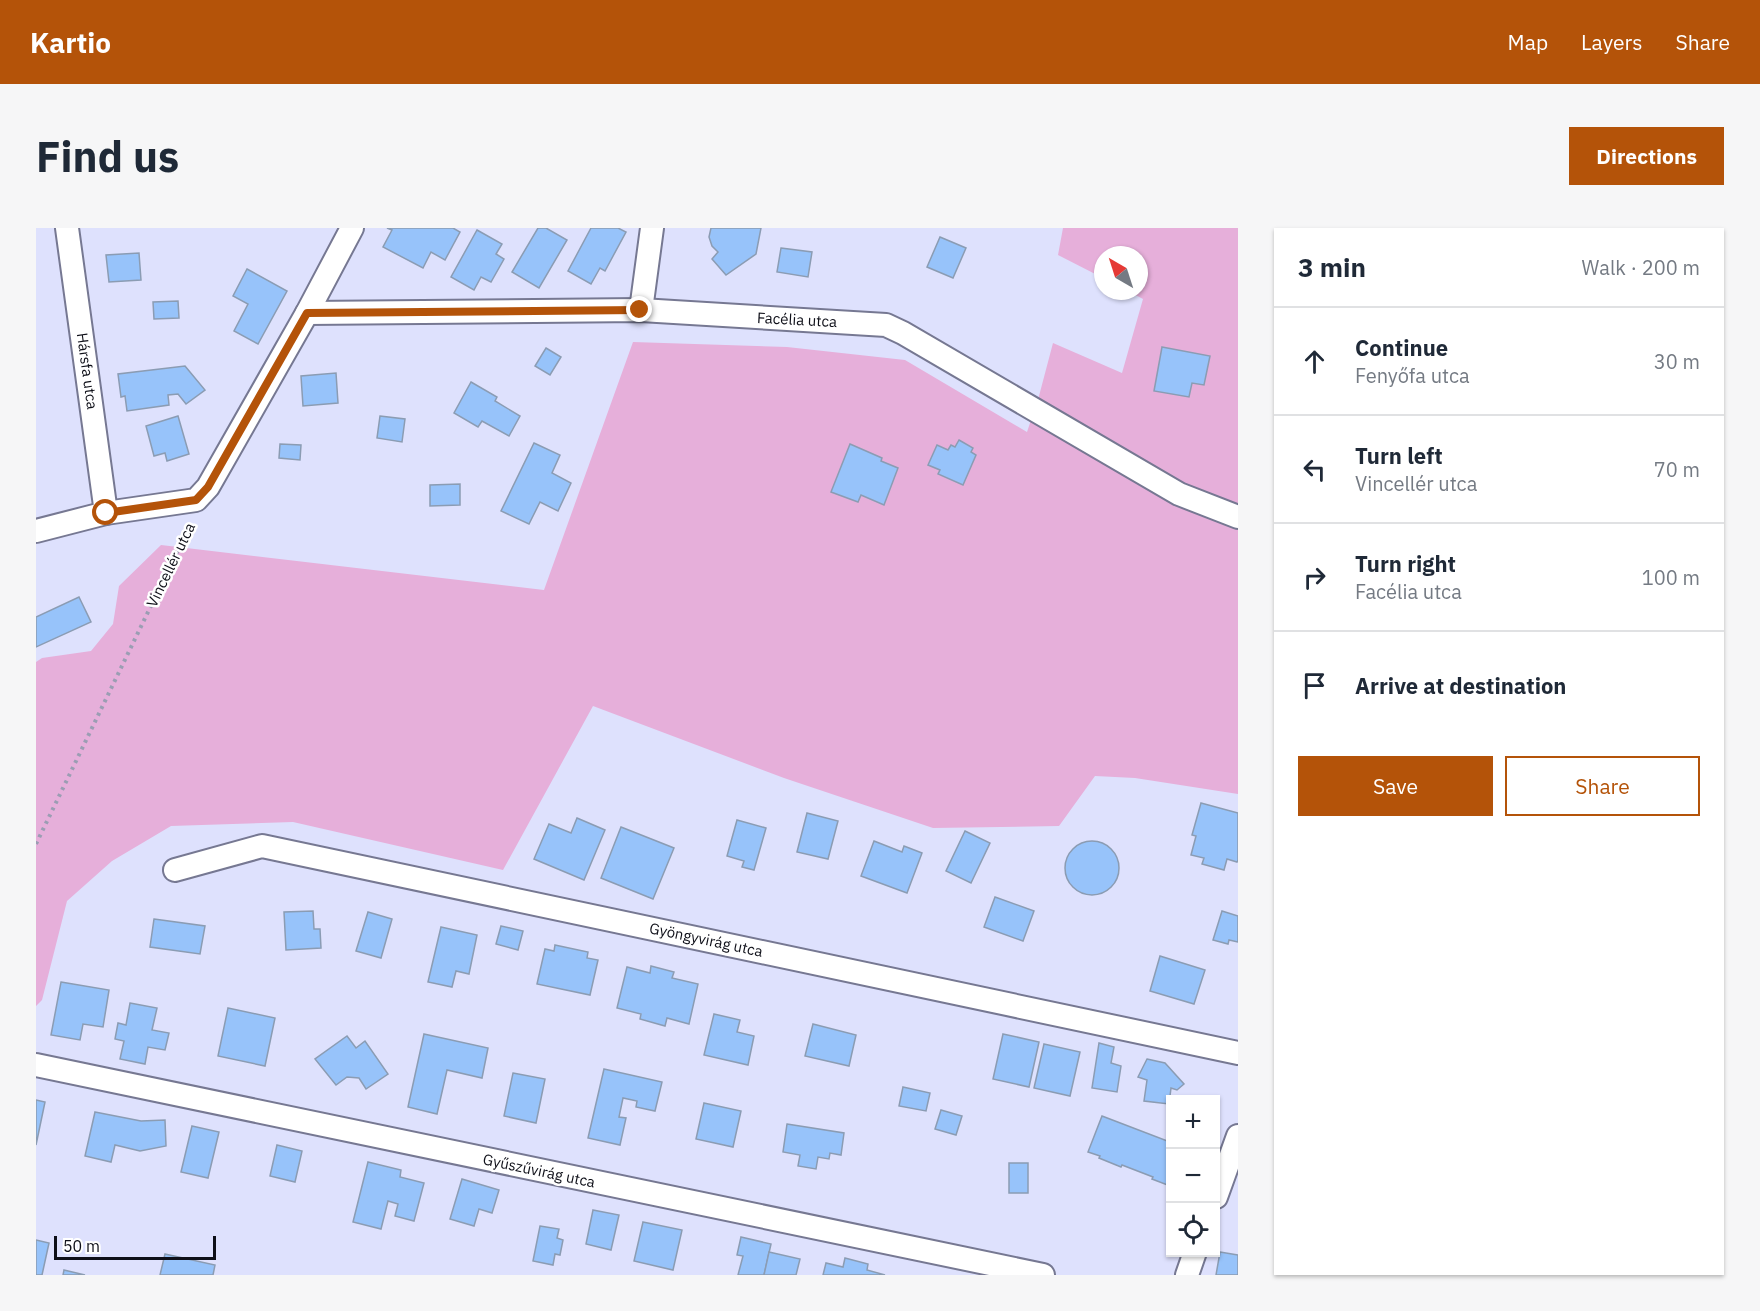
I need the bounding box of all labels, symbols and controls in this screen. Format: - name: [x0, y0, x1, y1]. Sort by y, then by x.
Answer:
- text: Kartio: [30, 24, 111, 61]
- text: Map: [1508, 28, 1548, 56]
- text: Layers: [1581, 28, 1643, 56]
- text: Share: [1676, 28, 1730, 56]
- button: Directions: [1569, 127, 1724, 185]
- text: Find us: [36, 129, 179, 184]
- north arrow: [1094, 246, 1148, 300]
- text: 3 min: [1298, 250, 1366, 284]
- text: Walk · 200 m: [1582, 254, 1700, 281]
- route end: [626, 296, 652, 322]
- street label: Facélia utca: [757, 308, 838, 331]
- street label: Hársfa utca: [73, 331, 102, 410]
- text: Continue: [1355, 333, 1448, 362]
- icon: ahead: [1298, 345, 1331, 378]
- text: 30 m: [1654, 348, 1700, 375]
- text: Fenyőfa utca: [1355, 362, 1470, 389]
- text: Turn left: [1355, 441, 1443, 470]
- icon: left: [1298, 453, 1331, 486]
- text: 70 m: [1654, 456, 1700, 483]
- text: Vincellér utca: [1355, 470, 1477, 497]
- route start: [92, 499, 118, 525]
- street label: Vincellér utca: [142, 519, 199, 610]
- text: Turn right: [1355, 549, 1456, 578]
- icon: right: [1298, 561, 1331, 594]
- text: 100 m: [1642, 564, 1700, 591]
- text: Facélia utca: [1355, 578, 1462, 605]
- icon: arrive: [1298, 669, 1331, 702]
- text: Arrive at destination: [1355, 671, 1566, 700]
- button: Save: [1298, 756, 1493, 816]
- button: Share: [1505, 756, 1700, 816]
- street label: Gyöngyvirág utca: [648, 918, 765, 961]
- map controls: [1166, 1095, 1220, 1257]
- button: +: [1166, 1095, 1220, 1149]
- street label: Gyűszűvirág utca: [481, 1149, 597, 1192]
- button: −: [1166, 1149, 1220, 1203]
- button: locate: [1166, 1203, 1220, 1257]
- scale bar: [54, 1233, 216, 1260]
- text: 50 m: [63, 1236, 100, 1256]

